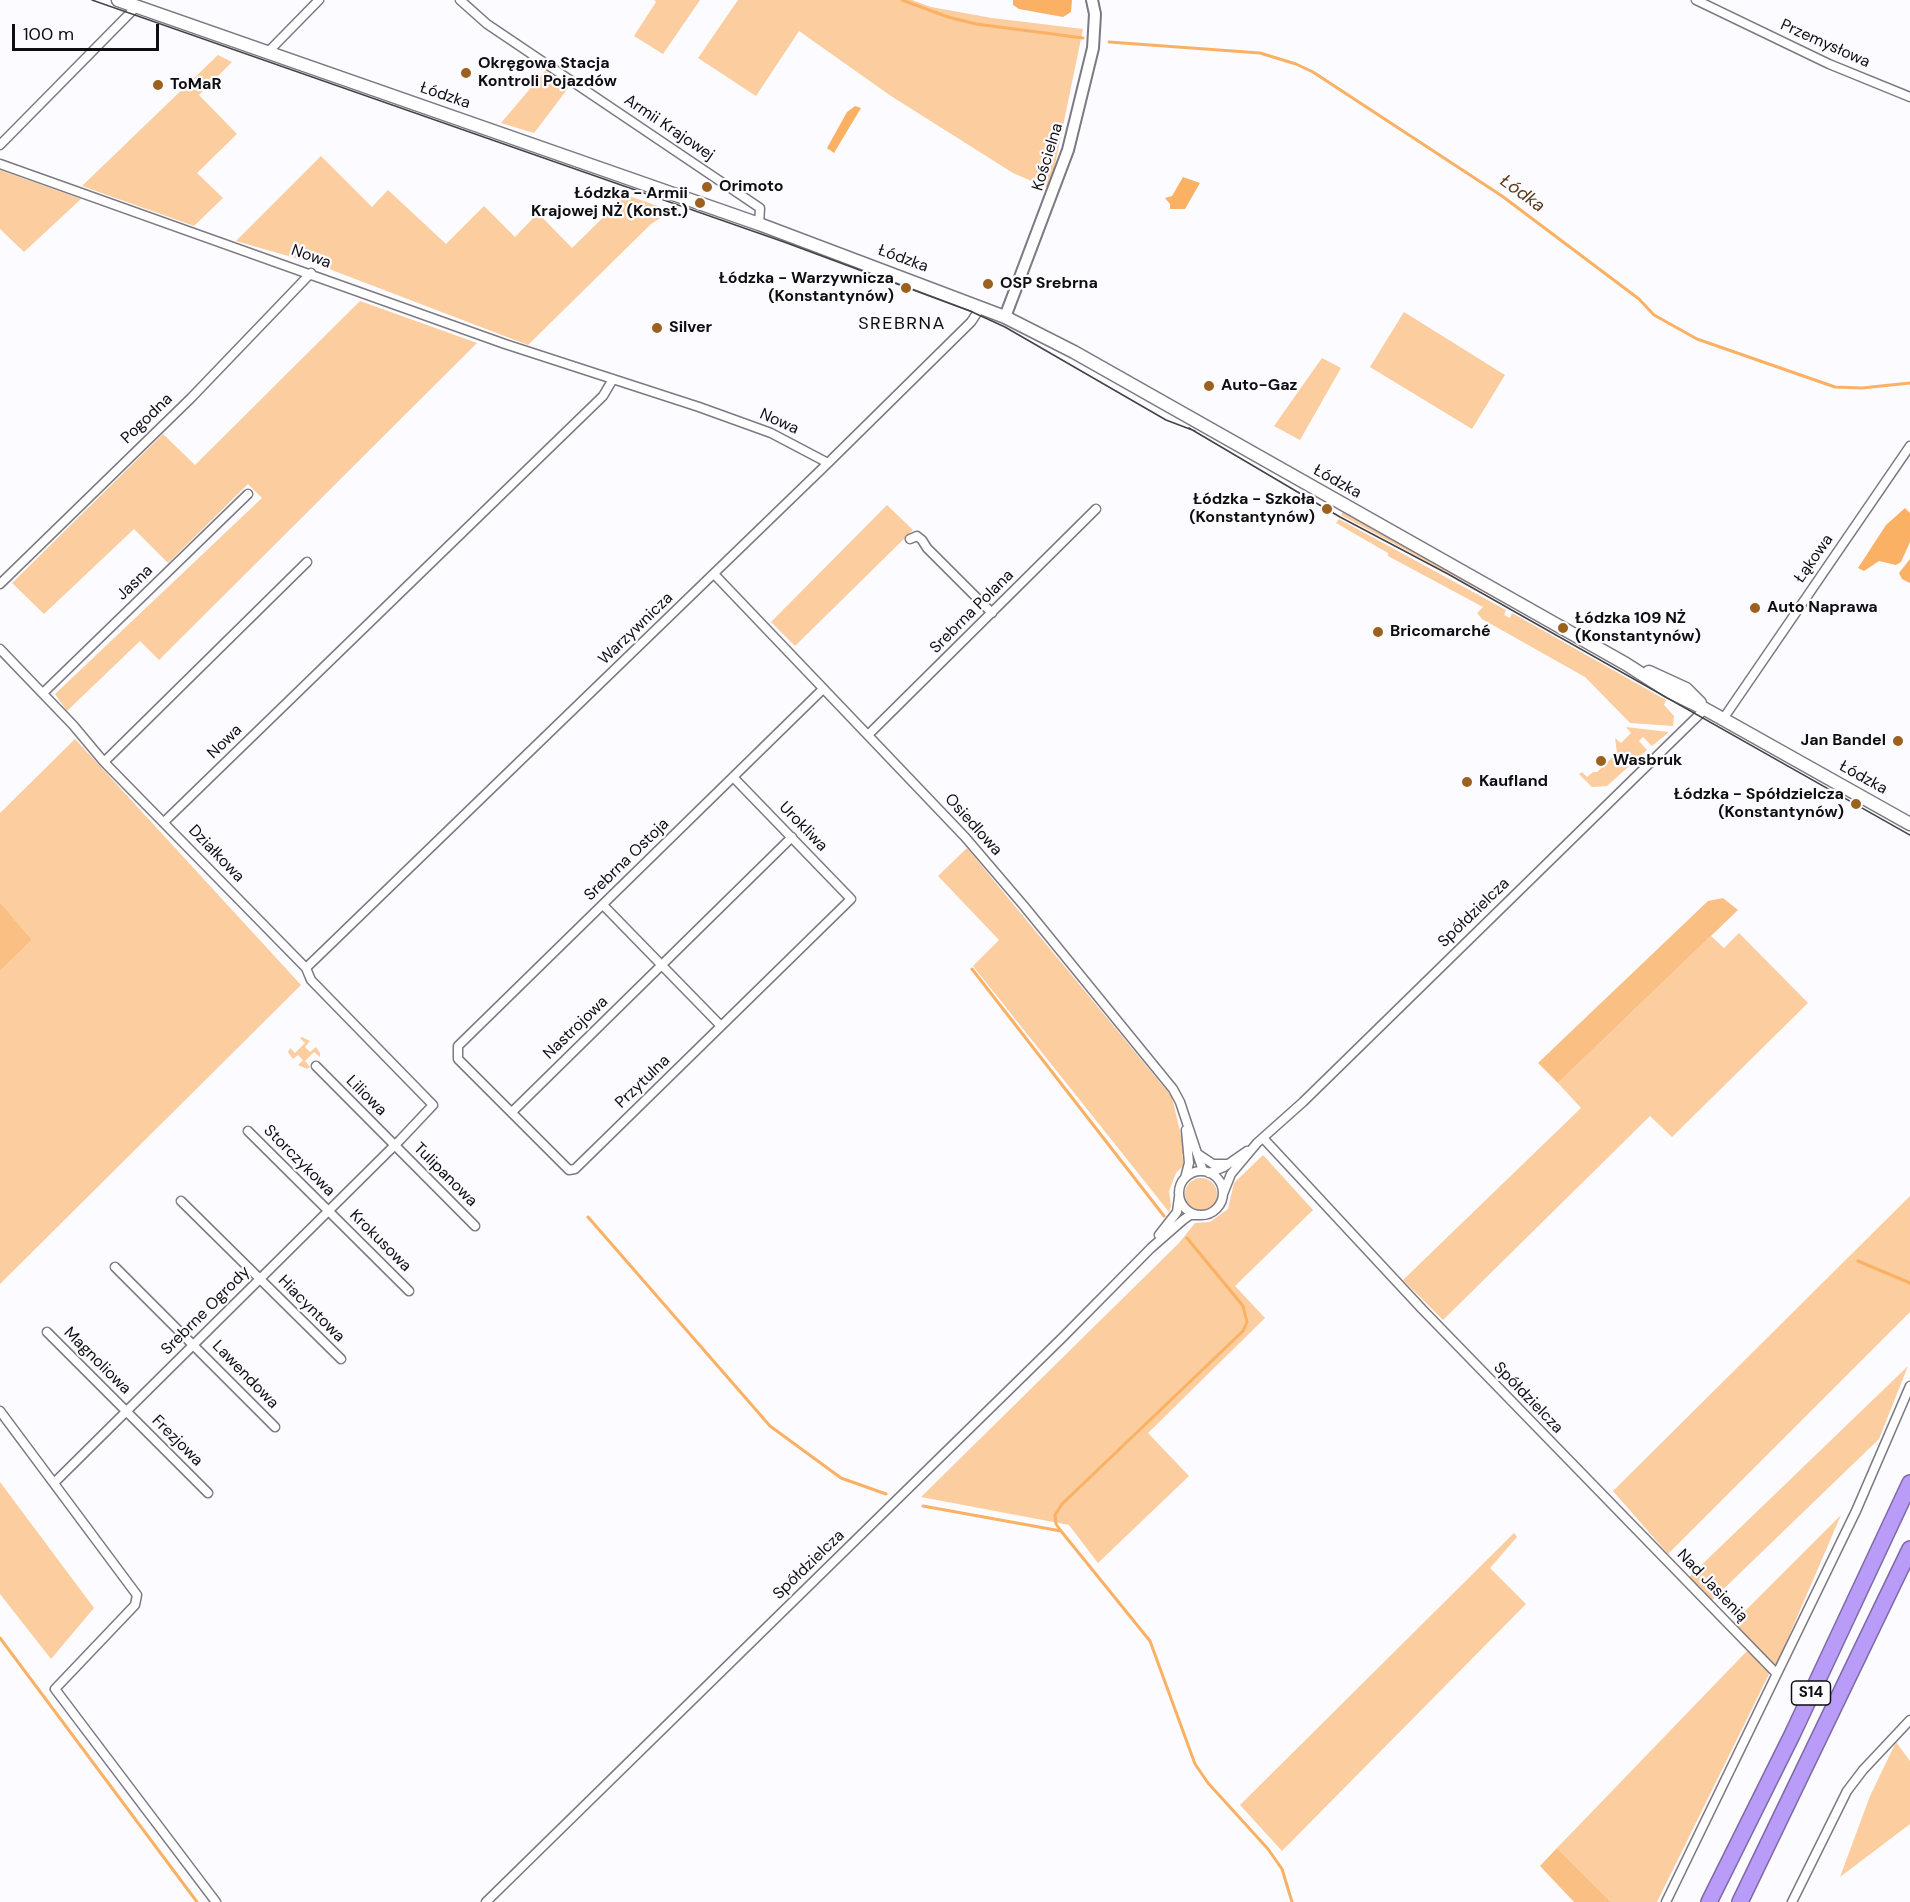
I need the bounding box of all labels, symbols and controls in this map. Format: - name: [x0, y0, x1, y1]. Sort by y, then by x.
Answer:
- scale bar: [15, 12, 162, 50]
- street label: Przemysłowa: [1777, 16, 1873, 72]
- text: 100 m: [23, 22, 74, 46]
- place label: Okręgowa Stacja Kontroli Pojazdów: [478, 54, 617, 92]
- marker: Okręgowa Stacja Kontroli Pojazdów: [459, 66, 473, 80]
- place label: ToMaR: [170, 75, 222, 95]
- marker: ToMaR: [151, 78, 165, 92]
- street label: Łódzka: [417, 78, 473, 114]
- street label: Armii Krajowej: [620, 91, 718, 165]
- street label: Kościelna: [1029, 121, 1067, 193]
- water label: Łódka: [1495, 170, 1549, 218]
- place label: Orimoto: [719, 177, 783, 197]
- marker: Orimoto: [700, 180, 714, 194]
- place label: Łódzka - Armii Krajowej NŻ (Konst.): [531, 184, 688, 222]
- marker: Łódzka - Armii Krajowej NŻ (Konst.): [693, 196, 707, 210]
- street label: Nowa: [289, 241, 333, 273]
- street label: Łódzka: [875, 241, 931, 277]
- place label: Łódzka - Warzywnicza (Konstantynów): [719, 269, 894, 307]
- place label: OSP Srebrna: [1000, 274, 1098, 294]
- marker: OSP Srebrna: [981, 277, 995, 291]
- marker: Łódzka - Warzywnicza (Konstantynów): [899, 281, 913, 295]
- district label: SREBRNA: [858, 313, 946, 335]
- place label: Silver: [669, 318, 712, 338]
- marker: Silver: [650, 321, 664, 335]
- place label: Auto-Gaz: [1221, 376, 1297, 396]
- marker: Auto-Gaz: [1202, 379, 1216, 393]
- street label: Pogodna: [117, 390, 177, 448]
- street label: Nowa: [756, 405, 802, 439]
- street label: Łódzka: [1310, 461, 1364, 503]
- place label: Łódzka - Szkoła (Konstantynów): [1189, 490, 1315, 528]
- marker: Łódzka - Szkoła (Konstantynów): [1320, 502, 1334, 516]
- street label: Łąkowa: [1790, 531, 1838, 587]
- street label: Jasna: [113, 561, 157, 605]
- street label: Srebrna Polana: [926, 566, 1018, 658]
- street label: Warzywnicza: [595, 589, 677, 669]
- place label: Auto Naprawa: [1767, 598, 1878, 618]
- marker: Auto Naprawa: [1748, 601, 1762, 615]
- place label: Łódzka 109 NŻ (Konstantynów): [1575, 609, 1701, 647]
- marker: Łódzka 109 NŻ (Konstantynów): [1556, 621, 1570, 635]
- place label: Bricomarché: [1390, 622, 1491, 642]
- marker: Bricomarché: [1371, 625, 1385, 639]
- street label: Nowa: [204, 721, 246, 763]
- place label: Jan Bandel: [1800, 731, 1886, 751]
- marker: Jan Bandel: [1891, 734, 1905, 748]
- place label: Wasbruk: [1613, 751, 1682, 771]
- marker: Wasbruk: [1594, 754, 1608, 768]
- street label: Łódzka: [1836, 757, 1890, 799]
- place label: Kaufland: [1479, 772, 1548, 792]
- marker: Kaufland: [1460, 775, 1474, 789]
- place label: Łódzka - Spółdzielcza (Konstantynów): [1674, 785, 1844, 823]
- street label: Osiedlowa: [940, 790, 1006, 860]
- marker: Łódzka - Spółdzielcza (Konstantynów): [1849, 797, 1863, 811]
- street label: Urokliwa: [775, 798, 831, 856]
- street label: Srebrna Ostoja: [581, 815, 673, 905]
- street label: Działkowa: [184, 821, 248, 887]
- street label: Spółdzielcza: [1434, 874, 1514, 952]
- street label: Nastrojowa: [540, 992, 612, 1064]
- street label: Przytulna: [612, 1051, 674, 1113]
- street label: Liliowa: [342, 1072, 390, 1120]
- street label: Storczykowa: [259, 1121, 339, 1201]
- street label: Tulipanowa: [409, 1139, 481, 1211]
- street label: Krokusowa: [345, 1206, 415, 1276]
- street label: Srebrne Ogrody: [158, 1263, 254, 1359]
- street label: Hiacyntowa: [274, 1272, 348, 1346]
- street label: Magnoliowa: [59, 1323, 135, 1399]
- street label: Lawendowa: [208, 1337, 282, 1413]
- street label: Spółdzielcza: [1489, 1358, 1567, 1438]
- street label: Frezjowa: [147, 1411, 207, 1471]
- street label: Spółdzielcza: [769, 1526, 849, 1604]
- street label: Nad Jasienią: [1673, 1546, 1751, 1626]
- road number: S14: [1792, 1681, 1830, 1705]

